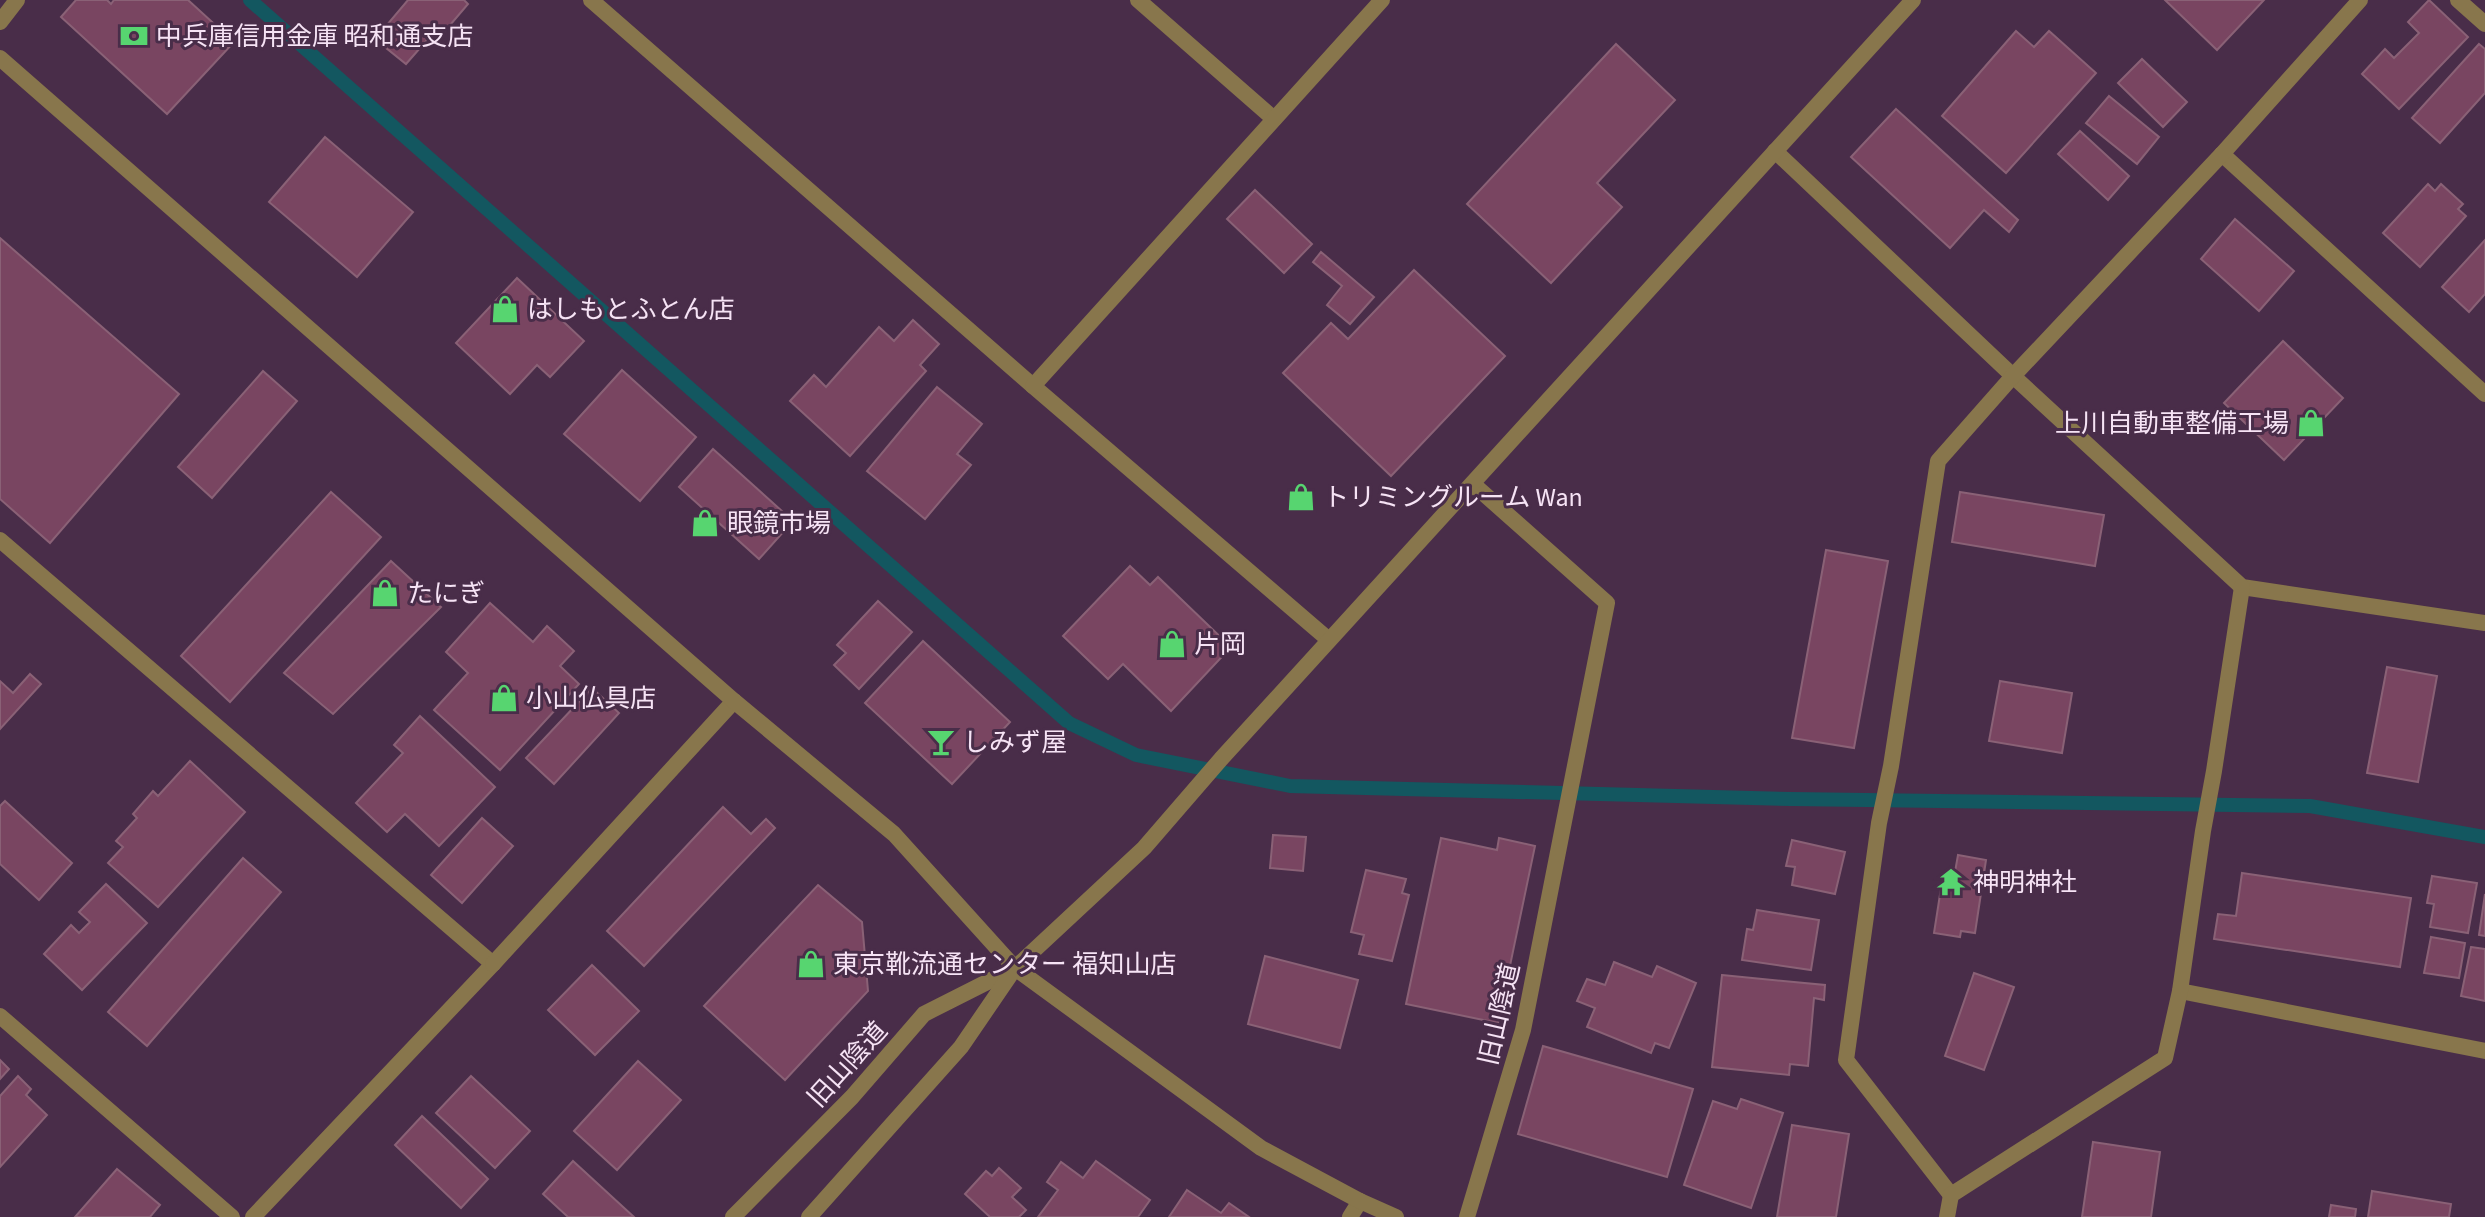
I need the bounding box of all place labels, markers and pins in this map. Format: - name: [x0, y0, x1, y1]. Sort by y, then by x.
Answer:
- place label: 中兵庫信用金庫 昭和通支店: [156, 18, 473, 55]
- bank icon: 中兵庫信用金庫 昭和通支店: [119, 21, 149, 51]
- place label: はしもとふとん店: [527, 291, 734, 328]
- shop icon: はしもとふとん店: [490, 294, 520, 324]
- place label: 上川自動車整備工場: [2055, 405, 2289, 442]
- shop icon: 上川自動車整備工場: [2296, 408, 2326, 438]
- place label: トリミングルーム Wan: [1323, 479, 1583, 516]
- shop icon: トリミングルーム Wan: [1286, 482, 1316, 512]
- place label: 眼鏡市場: [727, 505, 831, 542]
- shop icon: 眼鏡市場: [690, 508, 720, 538]
- place label: たにぎ: [407, 575, 485, 612]
- shop icon: たにぎ: [370, 578, 400, 608]
- place label: 片岡: [1194, 626, 1246, 663]
- shop icon: 片岡: [1157, 629, 1187, 659]
- place label: 小山仏具店: [526, 680, 656, 717]
- shop icon: 小山仏具店: [489, 683, 519, 713]
- place label: しみず屋: [963, 724, 1067, 761]
- bar icon: しみず屋: [926, 727, 956, 757]
- place label: 神明神社: [1973, 864, 2077, 901]
- temple icon: 神明神社: [1936, 867, 1966, 897]
- place label: 東京靴流通センター 福知山店: [833, 946, 1176, 983]
- shop icon: 東京靴流通センター 福知山店: [796, 949, 826, 979]

